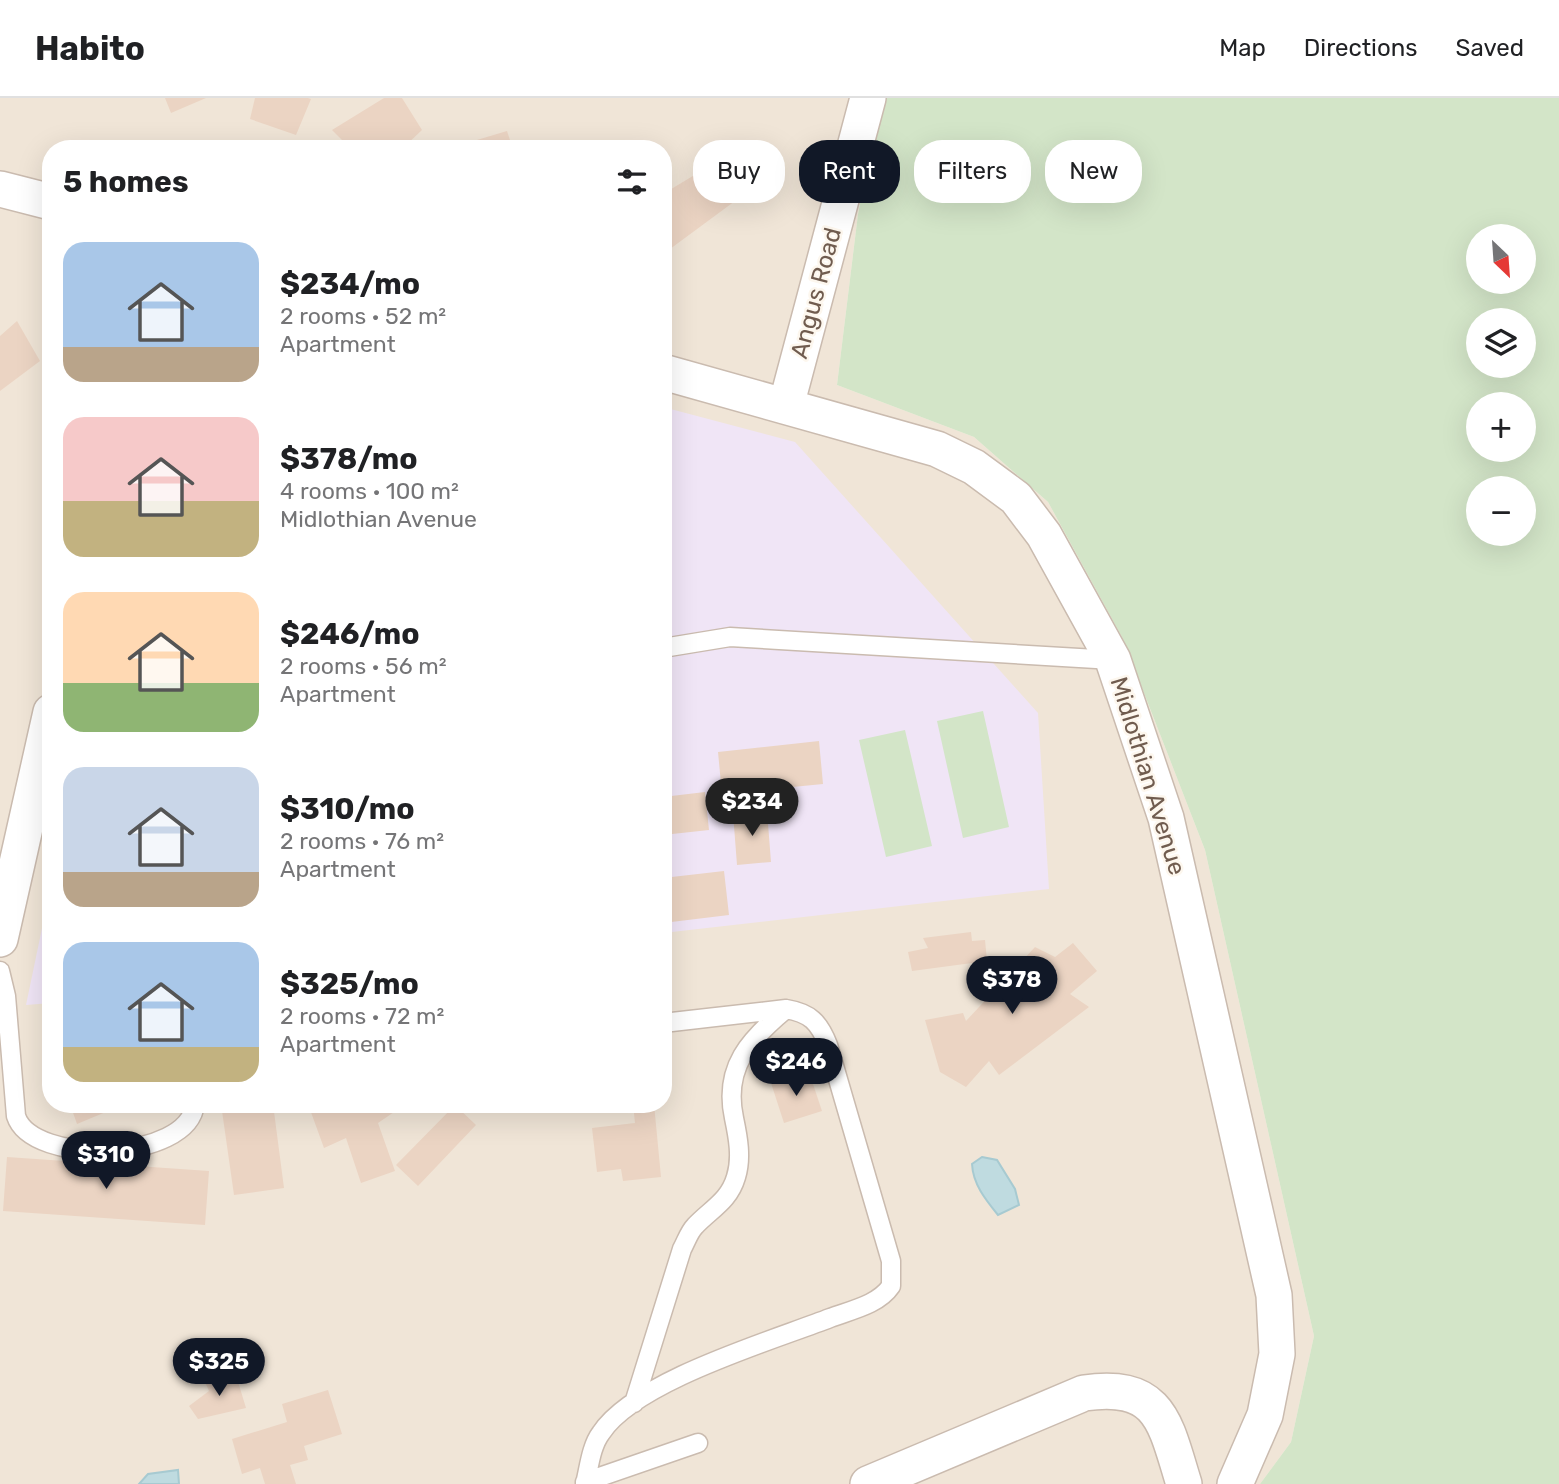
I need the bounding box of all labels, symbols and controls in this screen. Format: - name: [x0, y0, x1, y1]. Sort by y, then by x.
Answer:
- text: Habito: [35, 29, 145, 68]
- text: Map: [1219, 34, 1266, 62]
- text: Directions: [1304, 34, 1417, 62]
- text: Saved: [1455, 34, 1524, 62]
- chip: Buy: [693, 140, 785, 203]
- chip: Rent: [799, 140, 900, 203]
- chip: Filters: [914, 140, 1031, 203]
- chip: New: [1045, 140, 1142, 203]
- icon: filters: [613, 163, 651, 201]
- text: 5 homes: [63, 164, 189, 200]
- street label: Angus Road: [785, 224, 847, 362]
- north arrow: [1466, 224, 1536, 294]
- map controls: [1466, 224, 1536, 546]
- text: $234/mo: [280, 266, 420, 302]
- icon: home: [119, 270, 203, 354]
- text: 2 rooms · 52 m²: [280, 302, 446, 330]
- button: layers: [1466, 308, 1536, 378]
- text: Apartment: [280, 330, 396, 358]
- button: +: [1466, 392, 1536, 462]
- text: $378/mo: [280, 441, 417, 477]
- icon: home: [119, 445, 203, 529]
- button: −: [1466, 476, 1536, 546]
- text: 4 rooms · 100 m²: [280, 477, 459, 505]
- text: Midlothian Avenue: [280, 505, 477, 533]
- text: $246/mo: [280, 616, 420, 652]
- icon: home: [119, 620, 203, 704]
- text: 2 rooms · 56 m²: [280, 652, 447, 680]
- street label: Midlothian Avenue: [1105, 674, 1191, 878]
- text: Apartment: [280, 680, 396, 708]
- pin: $234: [711, 778, 793, 838]
- text: $234: [721, 787, 783, 815]
- text: $310/mo: [280, 791, 415, 827]
- icon: home: [119, 795, 203, 879]
- text: 2 rooms · 76 m²: [280, 827, 444, 855]
- text: Apartment: [280, 855, 396, 883]
- pin: $378: [971, 956, 1053, 1016]
- text: $378: [982, 965, 1042, 993]
- text: $325/mo: [280, 966, 419, 1002]
- icon: home: [119, 970, 203, 1054]
- text: 2 rooms · 72 m²: [280, 1002, 444, 1030]
- text: Apartment: [280, 1030, 396, 1058]
- pin: $246: [755, 1038, 837, 1098]
- text: $246: [766, 1047, 826, 1075]
- pin: $310: [65, 1132, 147, 1191]
- text: $310: [77, 1140, 135, 1168]
- pin: $325: [178, 1338, 260, 1398]
- text: $325: [189, 1347, 249, 1375]

